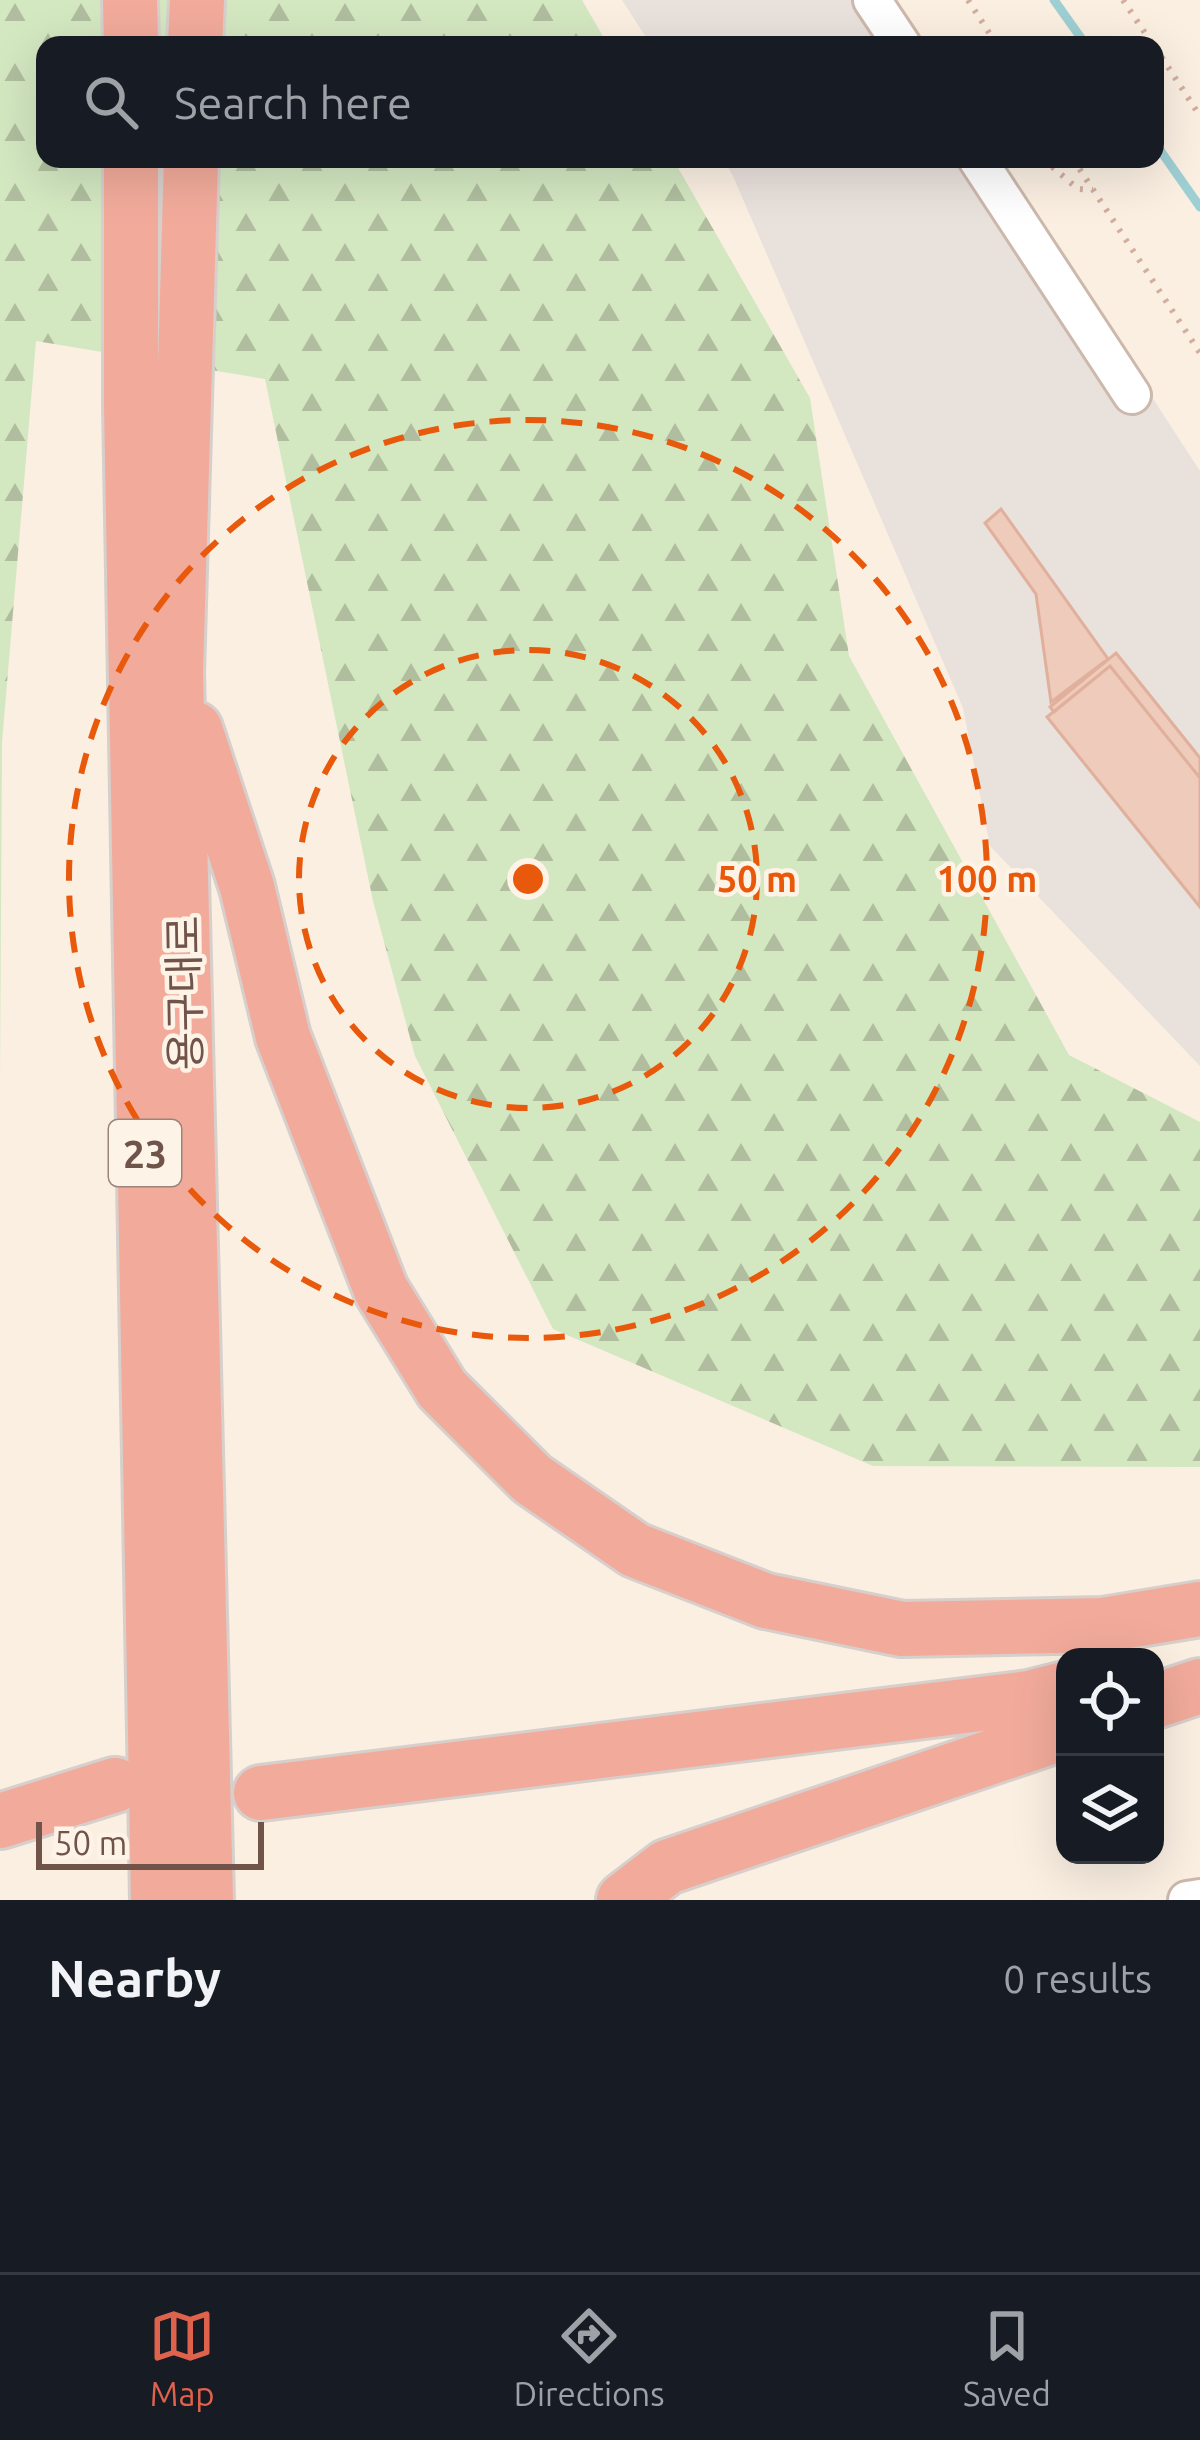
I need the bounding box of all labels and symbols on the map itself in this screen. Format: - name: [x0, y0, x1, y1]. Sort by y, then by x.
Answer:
- centre of rings: [507, 858, 549, 900]
- text: 50 m: [717, 858, 797, 899]
- text: 100 m: [937, 858, 1037, 899]
- street label: 용구대로: [159, 915, 209, 1071]
- road number: 23: [109, 1120, 181, 1186]
- scale bar: [36, 1816, 264, 1869]

